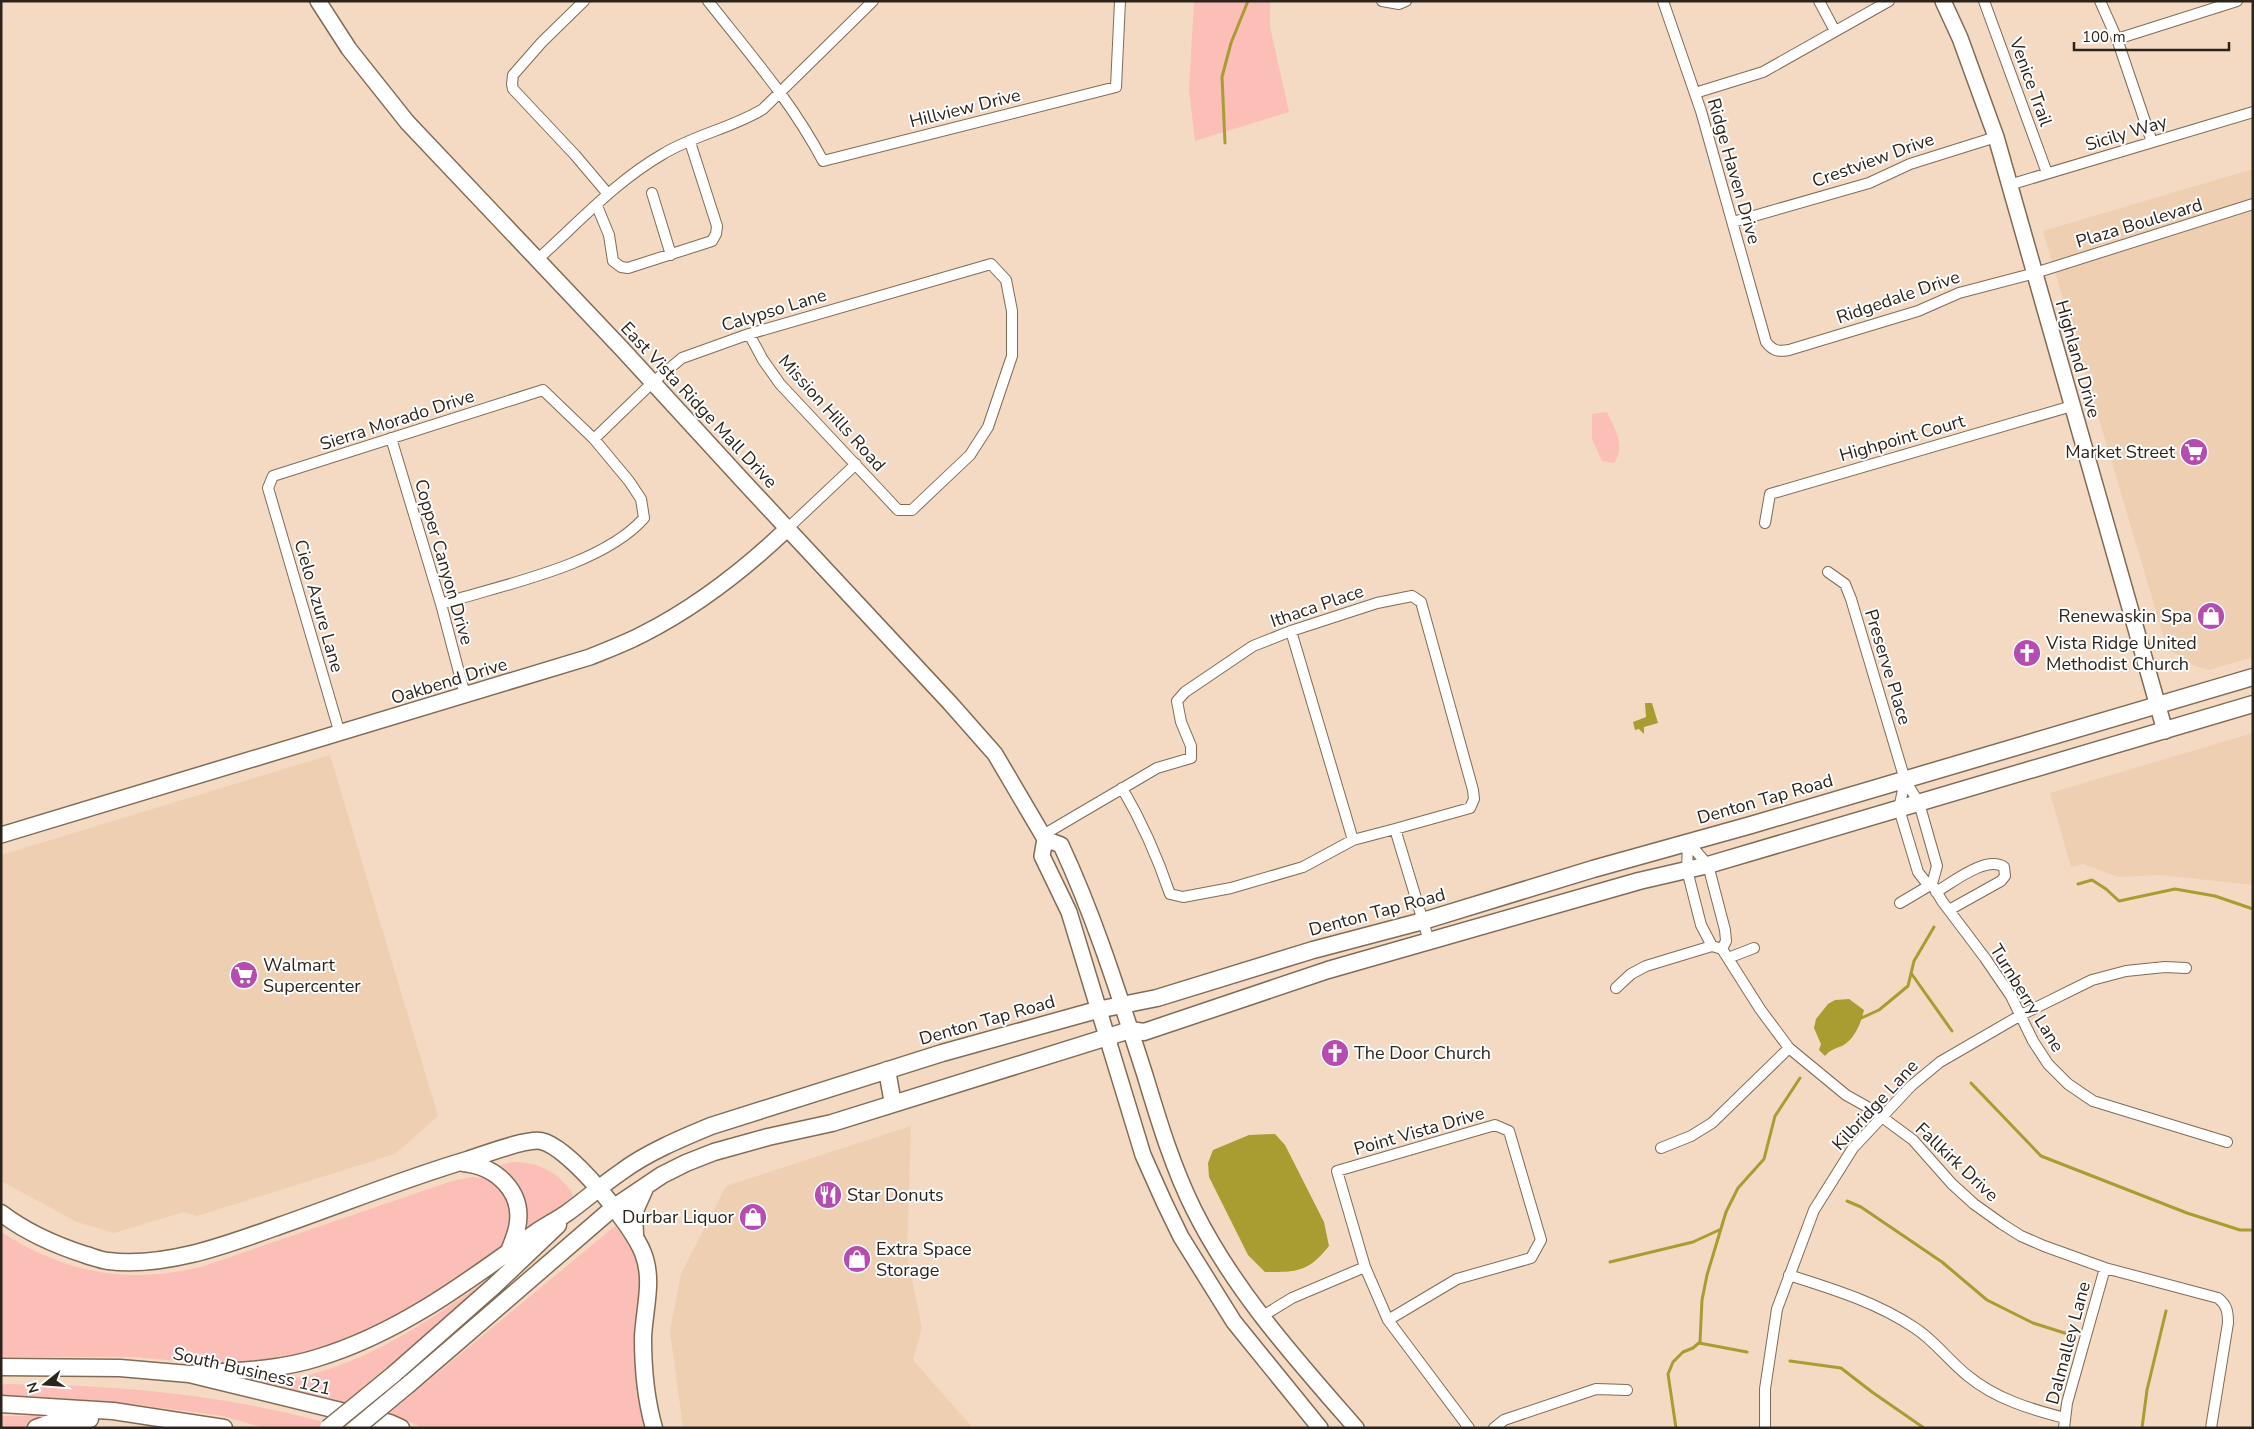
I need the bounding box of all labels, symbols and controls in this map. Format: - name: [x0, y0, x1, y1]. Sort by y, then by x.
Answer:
- scale bar: [2074, 20, 2229, 52]
- text: 100 m: [2082, 27, 2126, 47]
- street label: Venice Trail: [2004, 33, 2058, 130]
- street label: Hillview Drive: [907, 83, 1023, 133]
- street label: Ridge Haven Drive: [1702, 95, 1766, 247]
- street label: Sicily Way: [2082, 109, 2171, 157]
- street label: Crestview Drive: [1809, 127, 1937, 193]
- street label: Plaza Boulevard: [2073, 192, 2205, 254]
- street label: Ridgedale Drive: [1833, 265, 1963, 329]
- street label: Calypso Lane: [719, 283, 829, 337]
- street label: Highland Drive: [2050, 297, 2106, 421]
- street label: East Vista Ridge Mall Drive: [615, 317, 783, 493]
- street label: Mission Hills Road: [773, 349, 891, 477]
- street label: Sierra Morado Drive: [317, 384, 477, 456]
- street label: Highpoint Court: [1837, 408, 1968, 467]
- supermarket icon: Market Street: [2179, 437, 2209, 467]
- place label: Market Street: [2065, 440, 2176, 464]
- street label: Copper Canyon Drive: [409, 476, 479, 648]
- street label: Cielo Azure Lane: [289, 537, 349, 675]
- street label: Ithaca Place: [1267, 579, 1367, 633]
- shop icon: Renewaskin Spa: [2196, 601, 2226, 631]
- place label: Renewaskin Spa: [2059, 604, 2192, 628]
- street label: Preserve Place: [1859, 606, 1917, 728]
- place label: Vista Ridge United Methodist Church: [2045, 631, 2197, 676]
- church icon: Vista Ridge United Methodist Church: [2012, 638, 2042, 668]
- street label: Oakbend Drive: [388, 652, 510, 710]
- street label: Denton Tap Road: [1694, 768, 1836, 830]
- street label: Denton Tap Road: [1306, 882, 1448, 942]
- street label: Turnberry Lane: [1984, 940, 2070, 1056]
- place label: Walmart Supercenter: [263, 953, 361, 998]
- supermarket icon: Walmart Supercenter: [229, 960, 259, 990]
- street label: Denton Tap Road: [916, 989, 1058, 1051]
- church icon: The Door Church: [1320, 1038, 1350, 1068]
- place label: The Door Church: [1354, 1041, 1491, 1065]
- street label: Kilbridge Lane: [1827, 1054, 1923, 1156]
- street label: Point Vista Drive: [1351, 1101, 1487, 1161]
- street label: Fallkirk Drive: [1910, 1117, 2004, 1207]
- restaurant icon: Star Donuts: [813, 1180, 843, 1210]
- place label: Star Donuts: [847, 1183, 944, 1207]
- shop icon: Durbar Liquor: [738, 1202, 768, 1232]
- place label: Durbar Liquor: [622, 1205, 735, 1229]
- place label: Extra Space Storage: [876, 1237, 972, 1282]
- shop icon: Extra Space Storage: [842, 1244, 872, 1274]
- street label: Dalmalley Lane: [2040, 1279, 2096, 1407]
- street label: South Business 121: [171, 1341, 333, 1401]
- north arrow: [20, 1359, 70, 1409]
- text: N: [22, 1380, 44, 1395]

